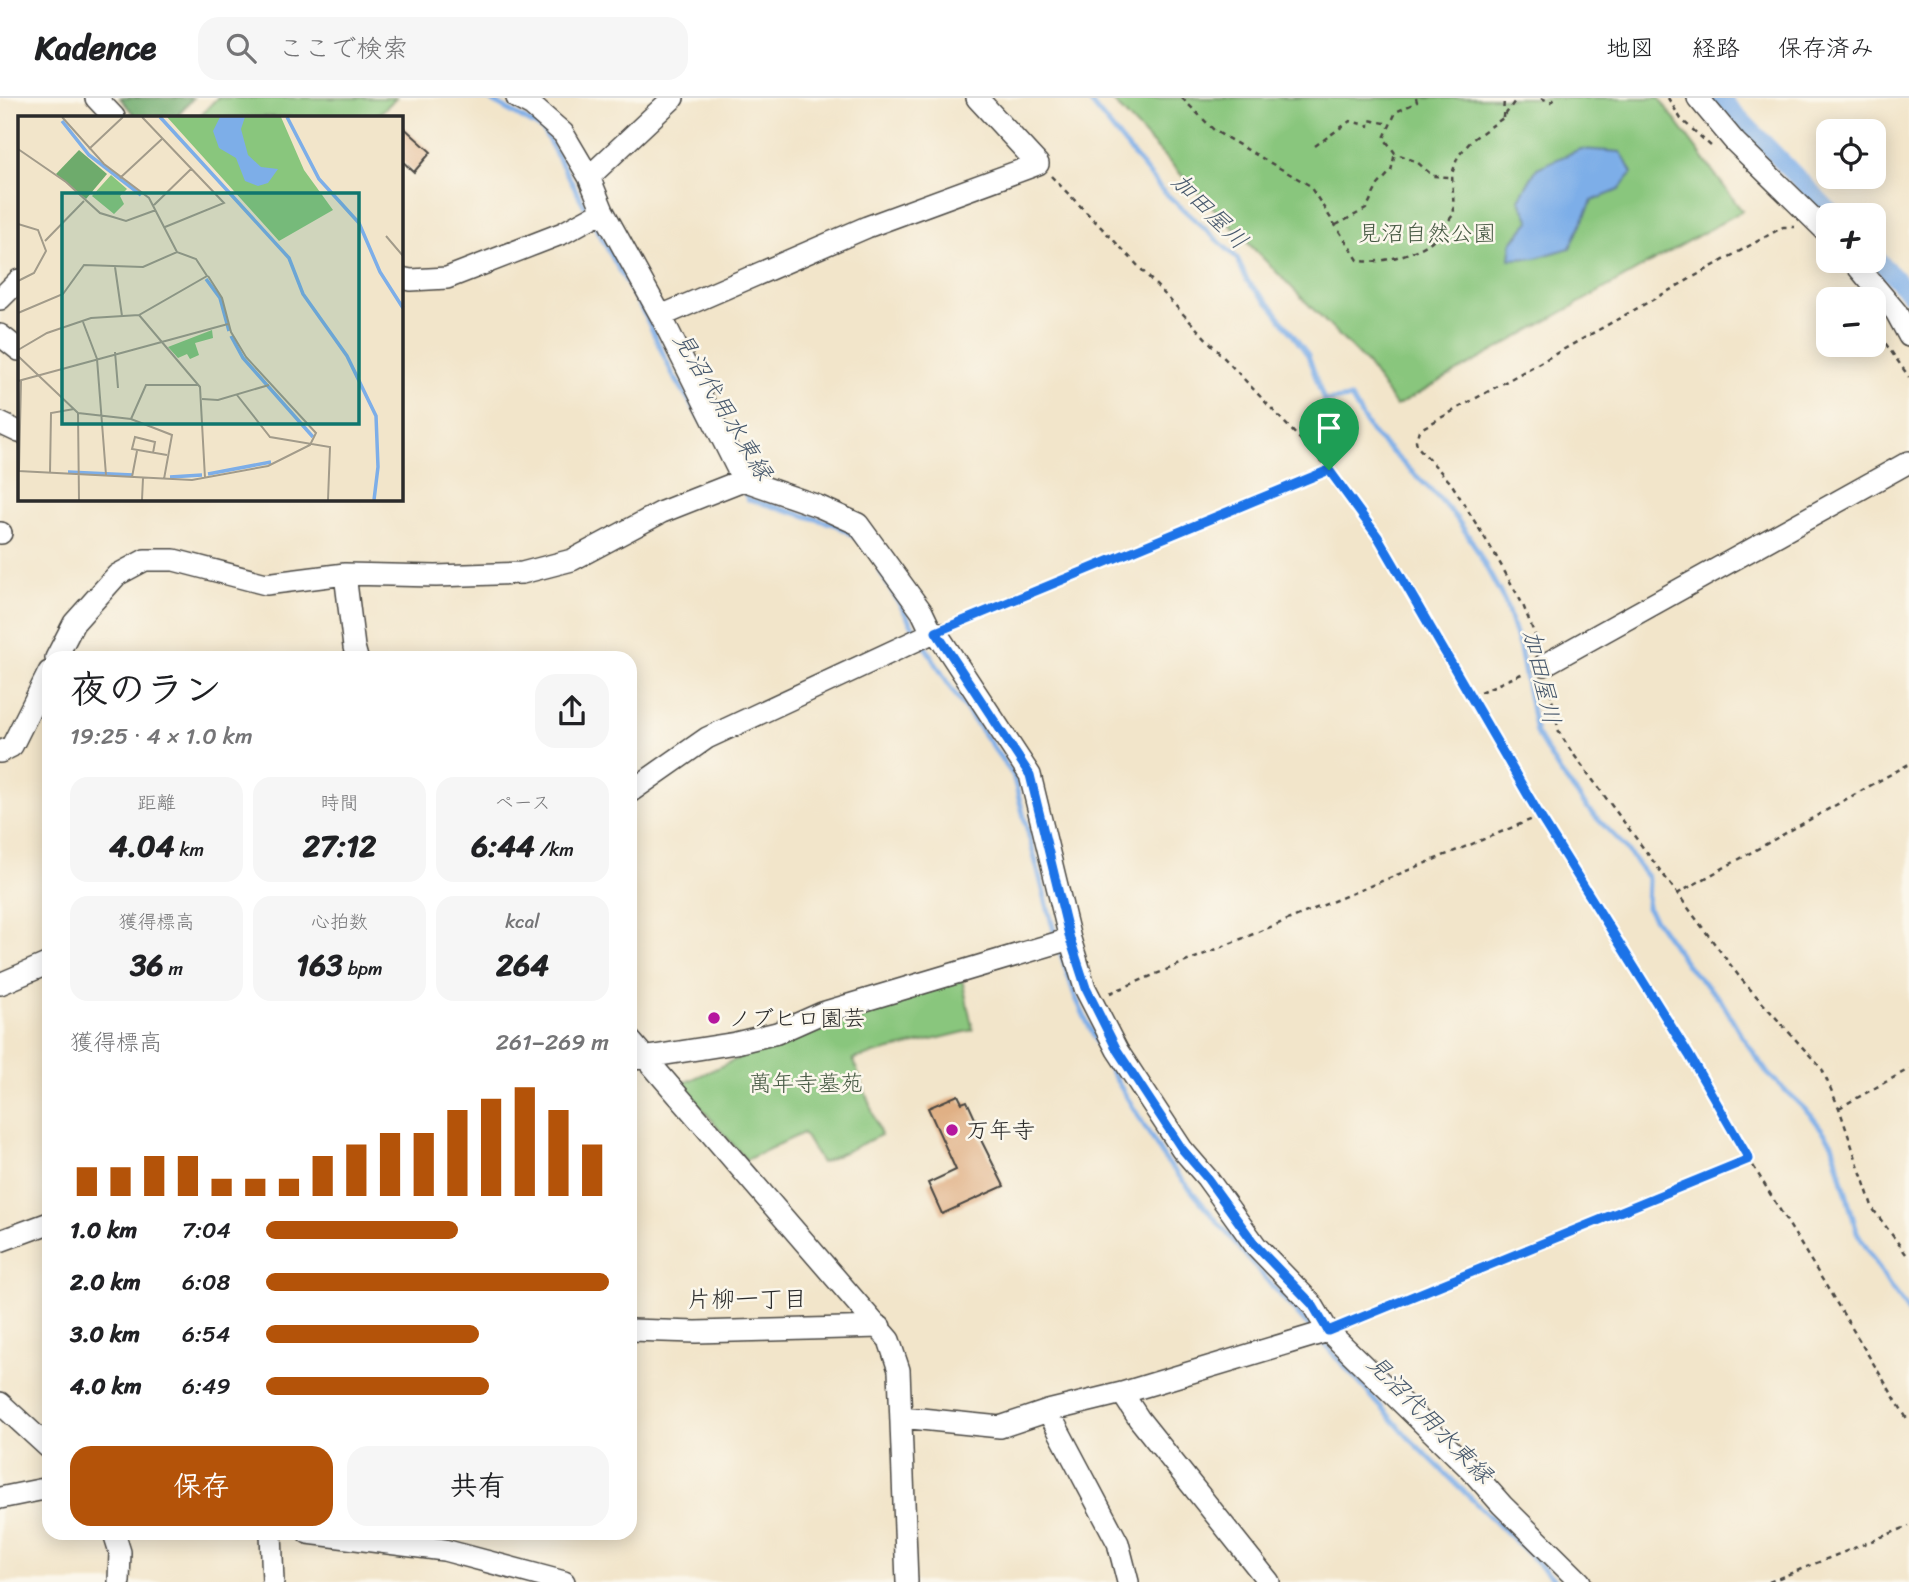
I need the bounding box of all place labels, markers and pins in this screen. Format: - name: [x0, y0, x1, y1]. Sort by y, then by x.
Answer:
- pin: [1299, 398, 1359, 470]
- place label: ノブヒロ園芸: [728, 998, 866, 1039]
- marker: ノブヒロ園芸: [706, 1010, 722, 1026]
- place label: 万年寺: [966, 1110, 1035, 1151]
- marker: 万年寺: [944, 1122, 960, 1138]

